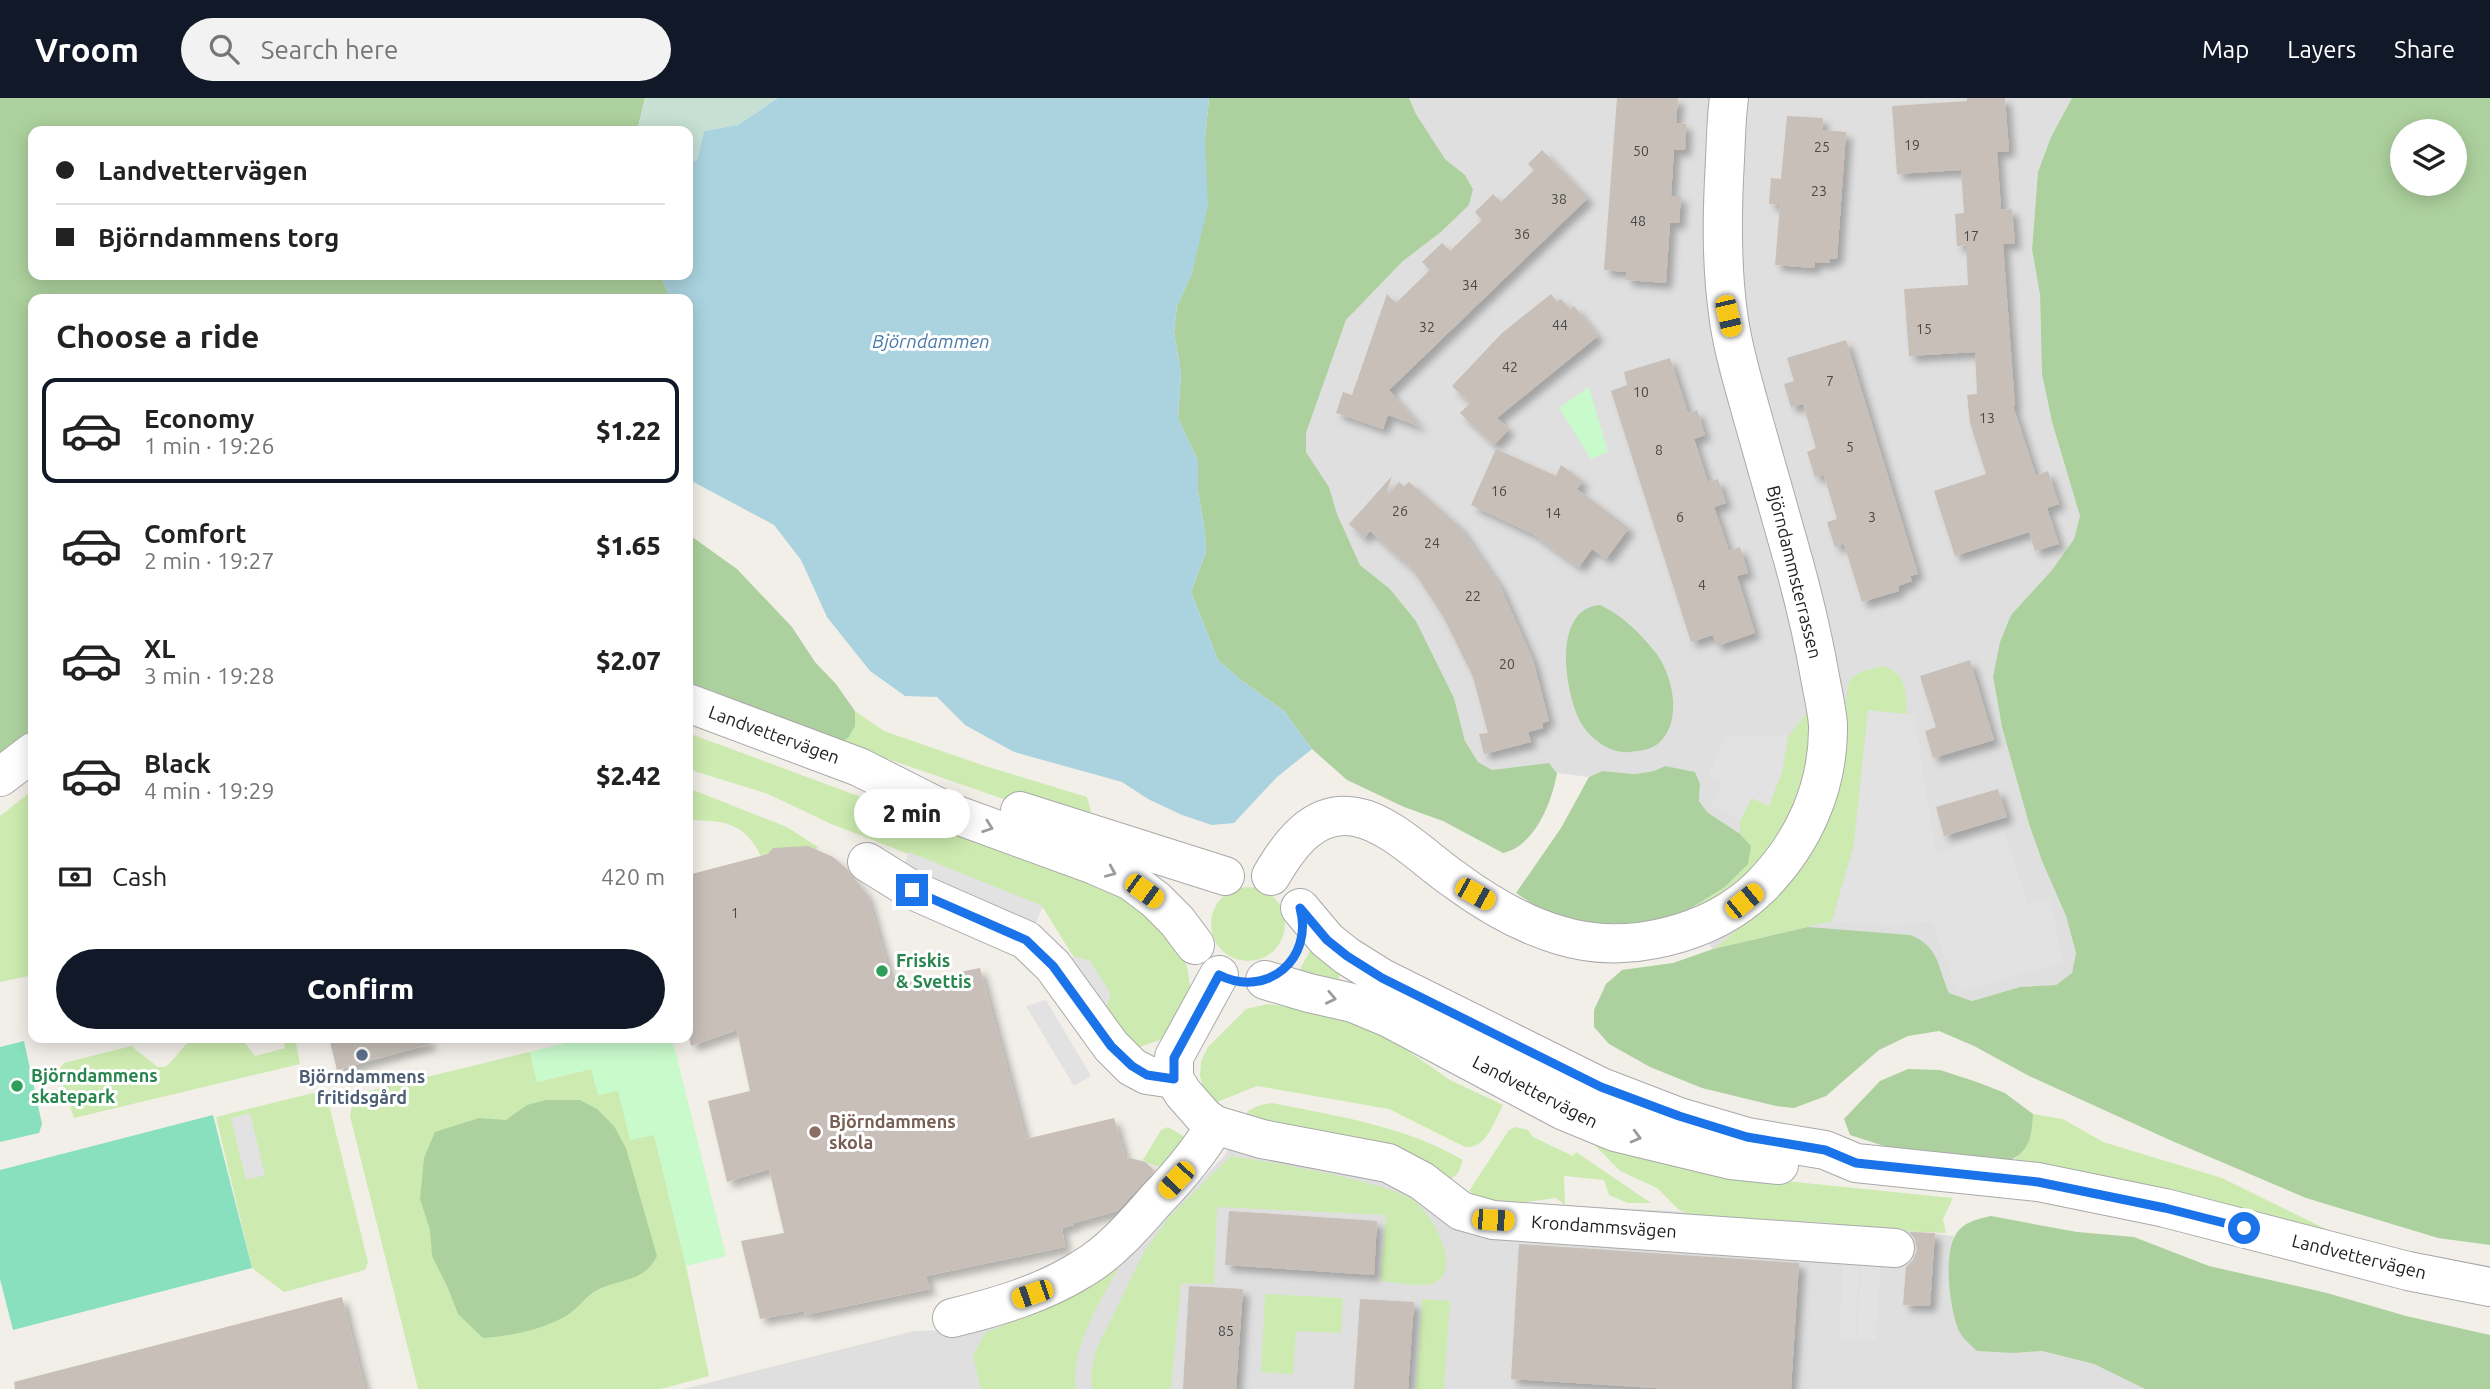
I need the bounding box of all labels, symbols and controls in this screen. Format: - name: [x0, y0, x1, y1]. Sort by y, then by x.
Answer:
- search box: [181, 18, 671, 81]
- icon: search: [205, 30, 243, 68]
- text: Vroom: [35, 31, 139, 68]
- text: Search here: [261, 35, 398, 64]
- text: Map: [2202, 36, 2249, 63]
- text: Layers: [2287, 36, 2356, 63]
- text: Share: [2394, 36, 2455, 63]
- map controls: [2390, 119, 2467, 196]
- button: layers: [2390, 119, 2467, 196]
- house number: 19: [1904, 137, 1920, 153]
- house number: 25: [1814, 139, 1830, 155]
- house number: 50: [1633, 143, 1649, 159]
- text: Landvettervägen: [98, 156, 308, 185]
- house number: 23: [1811, 183, 1827, 199]
- house number: 38: [1551, 191, 1567, 207]
- house number: 48: [1630, 213, 1646, 229]
- text: Björndammens torg: [98, 223, 339, 252]
- house number: 36: [1514, 226, 1530, 242]
- house number: 17: [1963, 228, 1979, 244]
- house number: 34: [1462, 277, 1478, 293]
- car: [1714, 293, 1743, 339]
- house number: 44: [1552, 317, 1568, 333]
- text: Choose a ride: [56, 318, 259, 354]
- house number: 32: [1419, 319, 1435, 335]
- house number: 15: [1916, 321, 1932, 337]
- water label: Björndammen: [872, 330, 990, 352]
- house number: 42: [1502, 359, 1518, 375]
- house number: 7: [1826, 373, 1834, 389]
- house number: 10: [1633, 384, 1649, 400]
- icon: car: [60, 399, 123, 462]
- text: Economy: [144, 404, 254, 433]
- house number: 13: [1979, 410, 1995, 426]
- text: $1.22: [596, 416, 661, 445]
- text: 1 min · 19:26: [144, 433, 275, 458]
- house number: 5: [1846, 439, 1854, 455]
- house number: 8: [1655, 442, 1663, 458]
- house number: 16: [1491, 483, 1507, 499]
- street label: Björndammsterrassen: [1764, 483, 1826, 660]
- house number: 26: [1392, 503, 1408, 519]
- house number: 14: [1545, 505, 1561, 521]
- house number: 6: [1676, 509, 1684, 525]
- house number: 3: [1868, 509, 1876, 525]
- icon: car: [60, 514, 123, 577]
- text: Comfort: [144, 519, 247, 548]
- text: $1.65: [596, 531, 661, 560]
- house number: 24: [1424, 535, 1440, 551]
- text: 2 min · 19:27: [144, 548, 275, 573]
- house number: 4: [1698, 577, 1706, 593]
- house number: 22: [1465, 588, 1481, 604]
- icon: car: [60, 629, 123, 692]
- text: XL: [144, 634, 175, 663]
- text: $2.07: [596, 646, 661, 675]
- house number: 20: [1499, 656, 1515, 672]
- text: 3 min · 19:28: [144, 663, 275, 688]
- street label: Landvettervägen: [706, 701, 842, 767]
- icon: car: [60, 744, 123, 807]
- text: Black: [144, 749, 211, 778]
- text: $2.42: [596, 761, 661, 790]
- text: 4 min · 19:29: [144, 778, 275, 803]
- callout: 2 min: [854, 788, 970, 838]
- text: 2 min: [883, 801, 941, 826]
- one-way arrow: [981, 818, 993, 832]
- icon: cash: [56, 858, 94, 896]
- text: Cash: [112, 862, 167, 891]
- text: 420 m: [601, 864, 665, 889]
- one-way arrow: [1104, 864, 1116, 878]
- car: [1121, 870, 1168, 912]
- route end: [896, 874, 928, 906]
- car: [1452, 875, 1499, 913]
- car: [1722, 880, 1767, 922]
- house number: 1: [731, 905, 739, 921]
- button: Confirm: [56, 949, 665, 1029]
- place label: Friskis & Svettis: [896, 950, 972, 991]
- marker: Friskis & Svettis: [874, 963, 890, 979]
- one-way arrow: [1325, 990, 1337, 1005]
- marker: Björndammens fritidsgård: [354, 1047, 370, 1063]
- street label: Landvettervägen: [1470, 1051, 1601, 1131]
- place label: Björndammens skatepark: [31, 1065, 158, 1106]
- place label: Björndammens fritidsgård: [299, 1066, 425, 1107]
- marker: Björndammens skatepark: [9, 1078, 25, 1094]
- place label: Björndammens skola: [829, 1111, 956, 1152]
- marker: Björndammens skola: [807, 1124, 823, 1140]
- one-way arrow: [1630, 1129, 1642, 1143]
- car: [1154, 1157, 1199, 1203]
- car: [1472, 1208, 1515, 1232]
- street label: Krondammsvägen: [1531, 1211, 1678, 1241]
- route start: [2228, 1212, 2260, 1244]
- street label: Landvettervägen: [2290, 1230, 2429, 1282]
- car: [1009, 1277, 1056, 1311]
- house number: 85: [1218, 1323, 1234, 1339]

